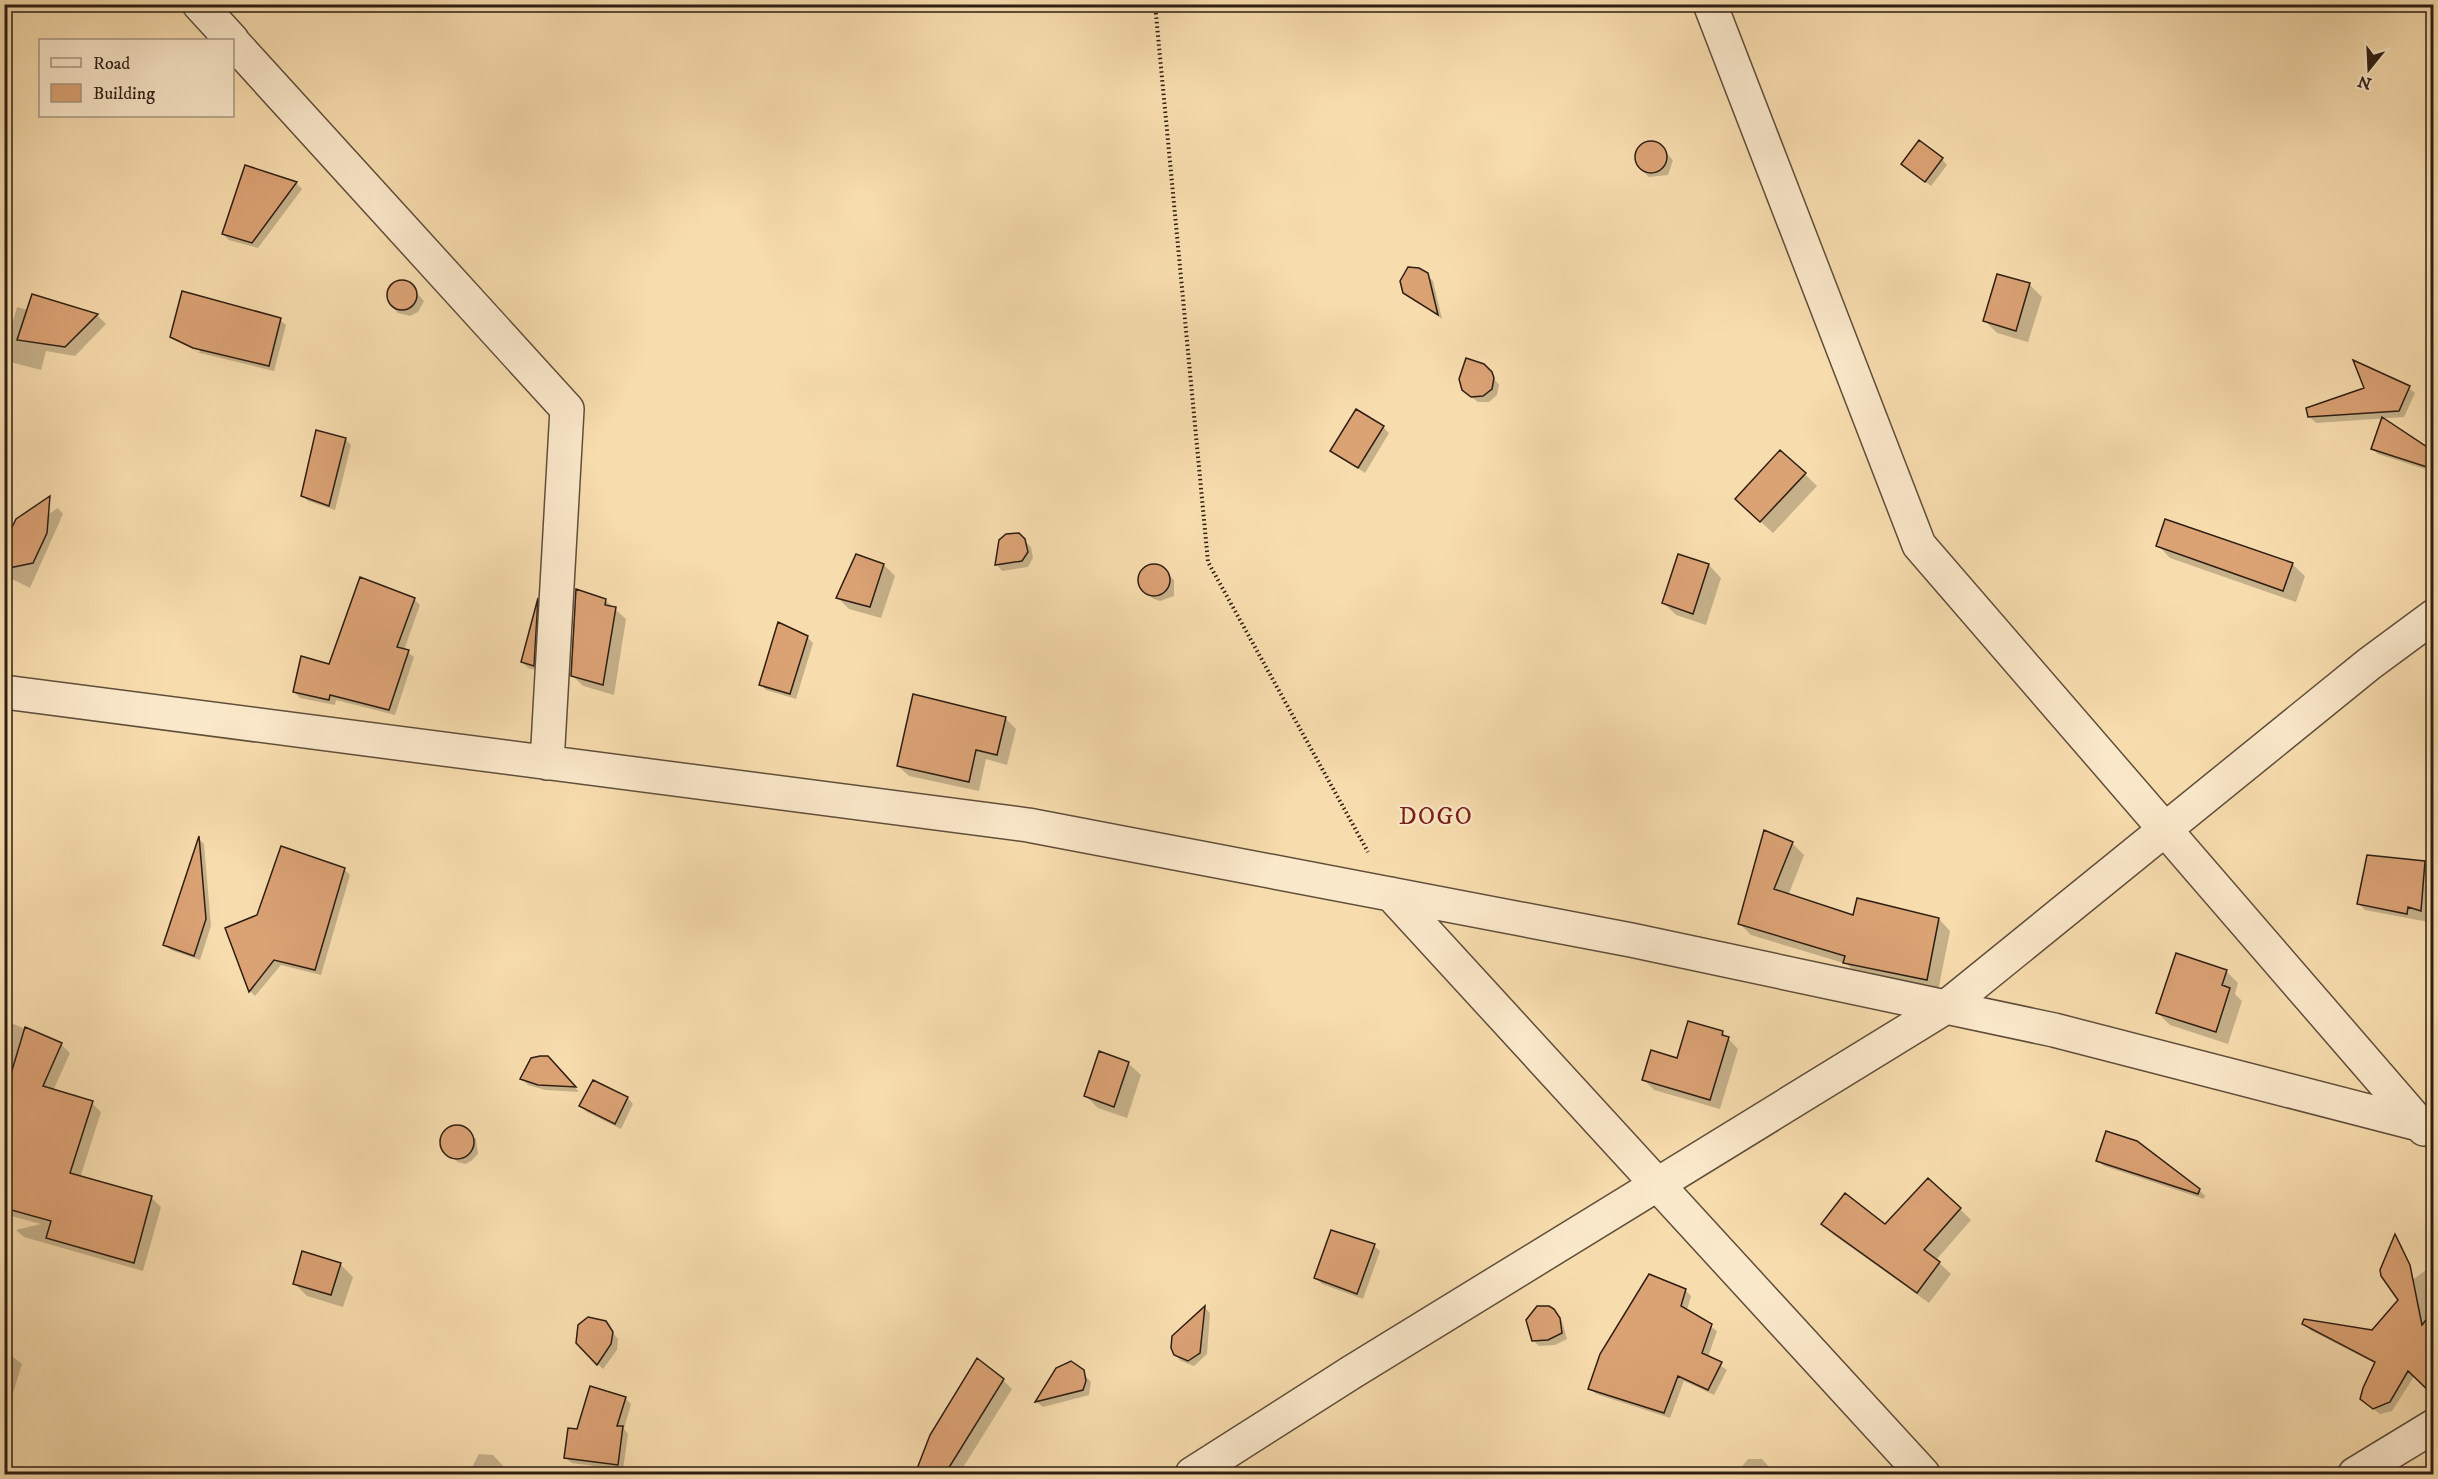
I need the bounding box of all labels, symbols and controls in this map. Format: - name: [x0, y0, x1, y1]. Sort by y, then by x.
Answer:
- legend: [39, 39, 234, 117]
- north arrow: [2339, 39, 2399, 99]
- text: Road: [93, 53, 130, 75]
- text: N: [2355, 71, 2374, 94]
- text: Building: [93, 83, 155, 105]
- district label: DOGO: [1399, 802, 1473, 832]

